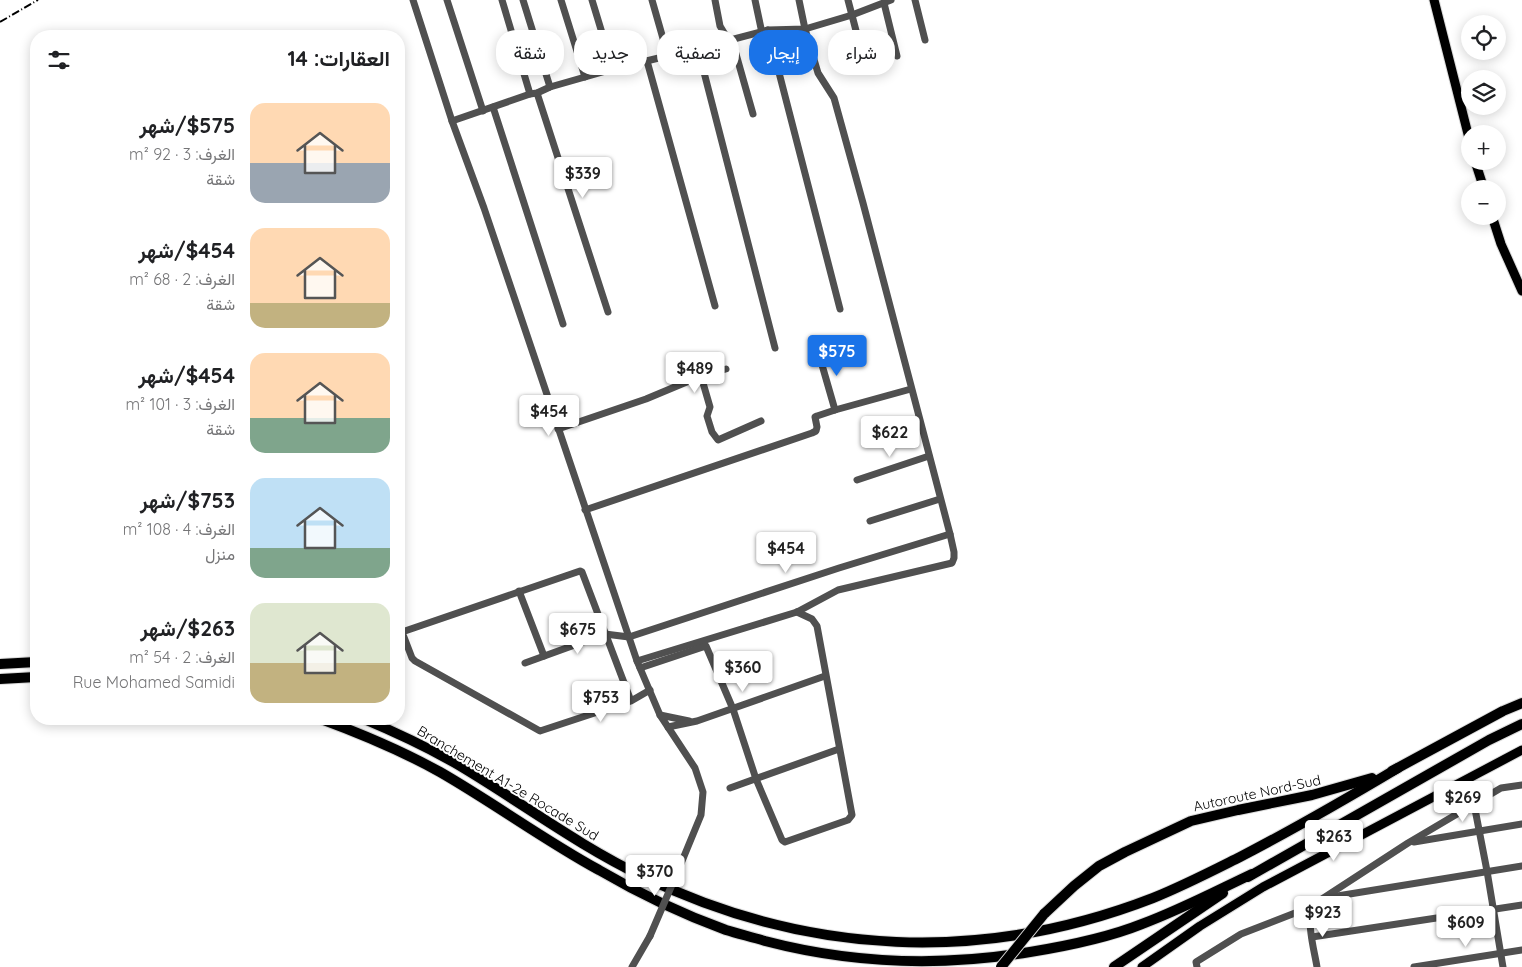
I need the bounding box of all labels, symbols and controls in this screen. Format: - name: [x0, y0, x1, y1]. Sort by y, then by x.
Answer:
- map controls: [1461, 15, 1506, 225]
- button: locate: [1461, 15, 1506, 60]
- chip: شقة: [496, 30, 564, 75]
- chip: جديد: [574, 30, 647, 75]
- chip: تصفية: [657, 30, 739, 75]
- chip: إيجار: [749, 30, 818, 75]
- chip: شراء: [828, 30, 895, 75]
- text: العقارات: 14: [287, 45, 390, 71]
- icon: filters: [45, 46, 73, 74]
- button: layers: [1461, 70, 1506, 115]
- text: $575/شهر: [139, 112, 235, 138]
- icon: home: [290, 123, 350, 183]
- button: +: [1461, 125, 1506, 170]
- text: الغرف: 3 · 92 m²: [129, 144, 235, 164]
- pin: $339: [553, 156, 613, 199]
- text: $339: [565, 163, 601, 183]
- text: شقة: [206, 169, 235, 189]
- button: −: [1461, 180, 1506, 225]
- text: $454/شهر: [138, 237, 235, 263]
- icon: home: [290, 248, 350, 308]
- text: الغرف: 2 · 68 m²: [129, 269, 235, 289]
- text: شقة: [206, 294, 235, 314]
- pin: $575: [807, 334, 867, 377]
- text: $575: [819, 341, 855, 361]
- pin: $489: [665, 352, 725, 394]
- text: $489: [677, 358, 713, 378]
- text: $454/شهر: [138, 362, 235, 388]
- icon: home: [290, 373, 350, 433]
- text: الغرف: 3 · 101 m²: [126, 394, 235, 414]
- pin: $454: [519, 394, 579, 437]
- text: $454: [530, 401, 568, 421]
- pin: $622: [860, 416, 920, 458]
- text: شقة: [206, 419, 235, 439]
- text: $622: [872, 422, 908, 442]
- text: $753/شهر: [140, 487, 235, 513]
- icon: home: [290, 498, 350, 558]
- text: الغرف: 4 · 108 m²: [123, 519, 235, 539]
- pin: $454: [756, 532, 816, 574]
- text: $454: [767, 538, 805, 558]
- text: منزل: [205, 544, 235, 564]
- pin: $675: [548, 612, 608, 655]
- text: $263/شهر: [140, 615, 235, 641]
- text: $675: [560, 619, 596, 639]
- icon: home: [290, 623, 350, 683]
- text: الغرف: 2 · 54 m²: [129, 647, 235, 667]
- pin: $360: [713, 650, 773, 693]
- text: $360: [725, 657, 761, 677]
- text: Rue Mohamed Samidi: [73, 672, 235, 692]
- pin: $753: [571, 680, 631, 723]
- text: $753: [583, 687, 619, 707]
- street label: Branchement A1-2e Rocade Sud: [414, 722, 602, 844]
- street label: Autoroute Nord-Sud: [1192, 771, 1322, 815]
- pin: $269: [1433, 780, 1493, 823]
- text: $269: [1445, 787, 1481, 807]
- pin: $263: [1304, 820, 1364, 862]
- text: $263: [1316, 826, 1352, 846]
- pin: $370: [625, 854, 685, 897]
- text: $370: [637, 861, 673, 881]
- pin: $923: [1293, 896, 1353, 938]
- text: $923: [1305, 902, 1341, 922]
- pin: $609: [1436, 906, 1496, 948]
- text: $609: [1447, 912, 1485, 932]

